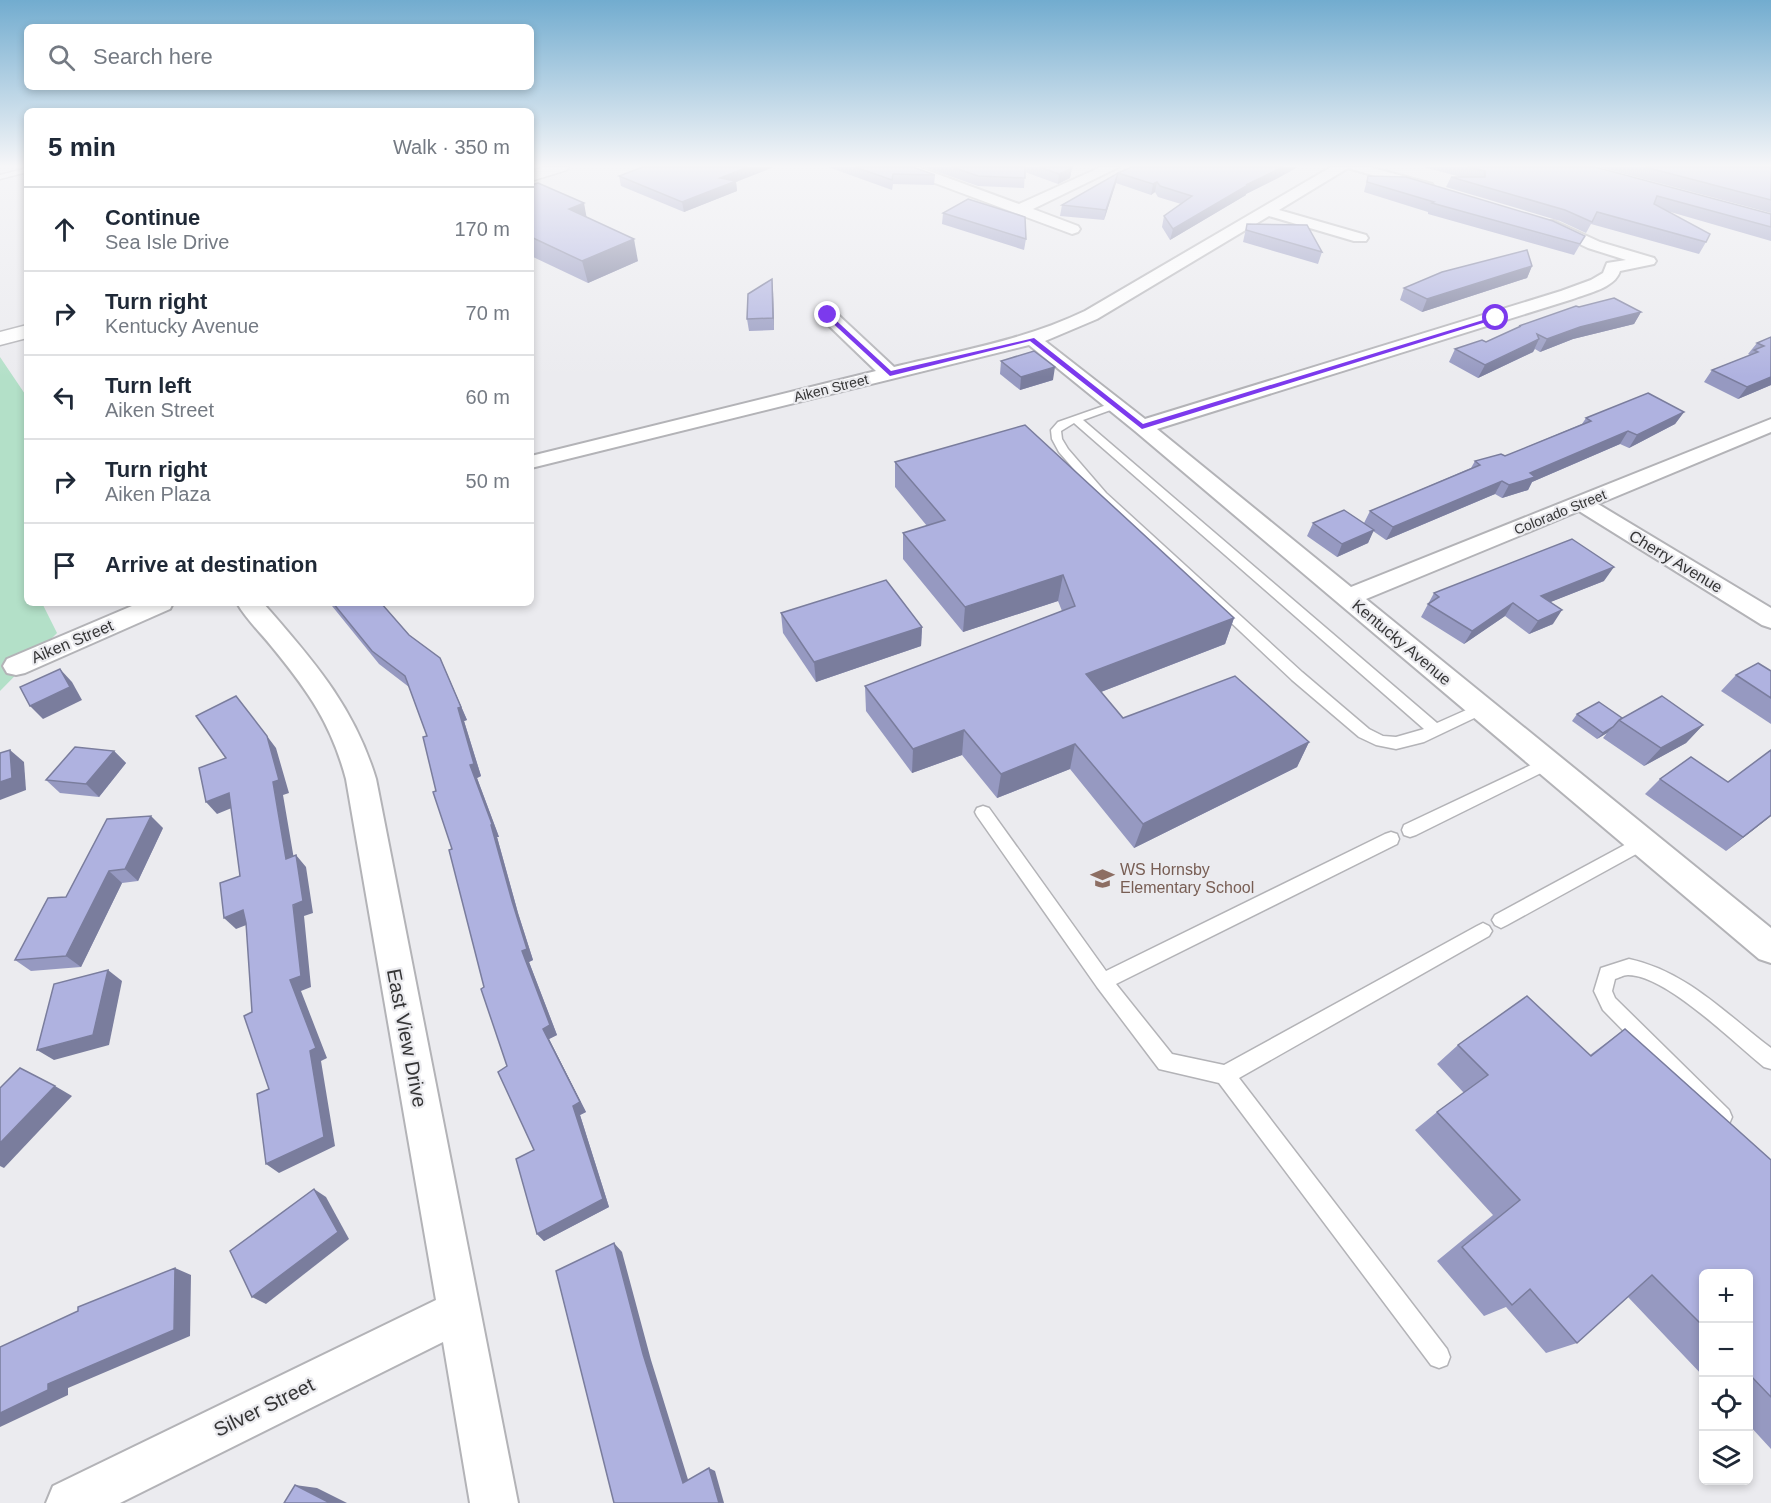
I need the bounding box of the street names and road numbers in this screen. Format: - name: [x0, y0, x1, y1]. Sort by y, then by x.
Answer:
- street label: Aiken Street: [792, 371, 870, 405]
- street label: Colorado Street: [1512, 486, 1609, 538]
- street label: Cherry Avenue: [1626, 527, 1725, 596]
- street label: Kentucky Avenue: [1349, 596, 1454, 689]
- street label: Aiken Street: [29, 616, 116, 666]
- street label: East View Drive: [383, 967, 431, 1109]
- street label: Silver Street: [210, 1373, 318, 1441]

